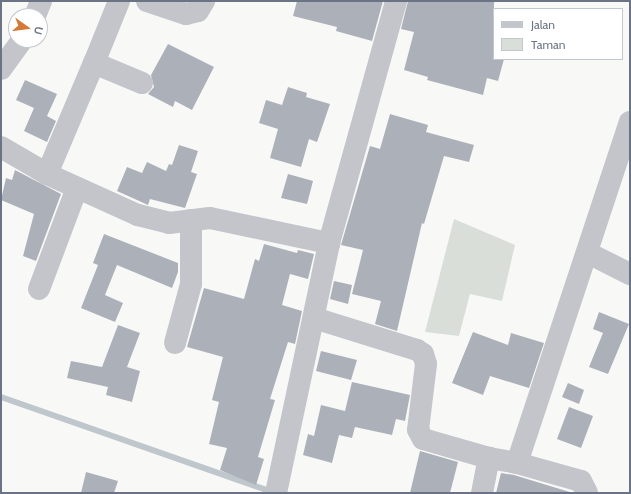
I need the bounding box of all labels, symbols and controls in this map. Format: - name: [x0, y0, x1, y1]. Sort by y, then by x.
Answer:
- north arrow: [8, 8, 48, 48]
- legend: [493, 8, 623, 60]
- text: Jalan: [531, 17, 555, 32]
- text: U: [31, 25, 46, 36]
- text: Taman: [531, 37, 565, 52]

